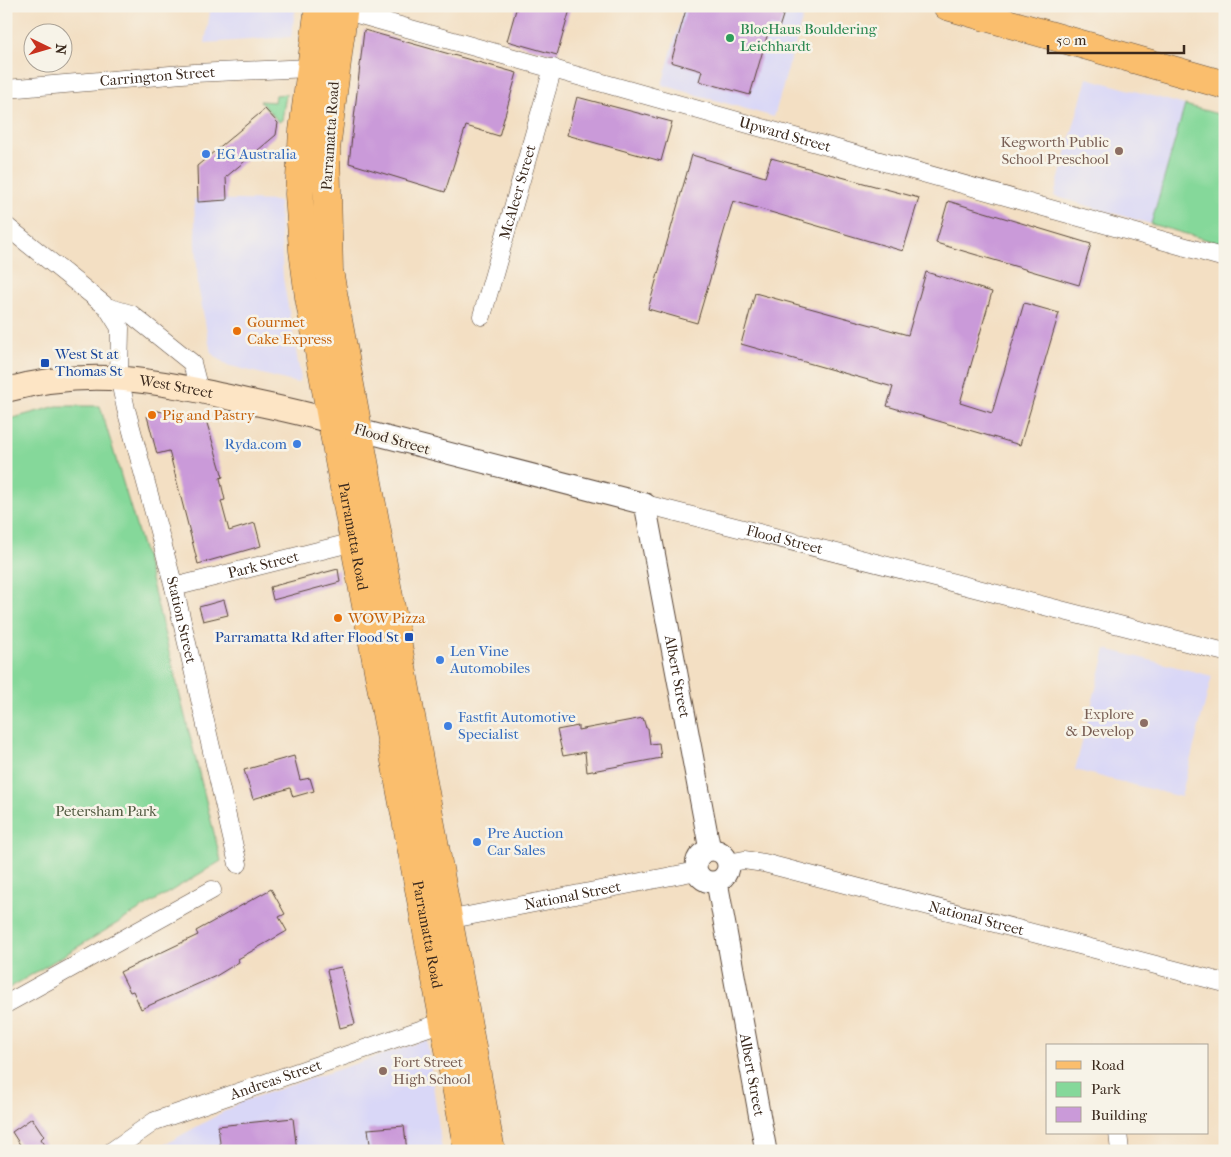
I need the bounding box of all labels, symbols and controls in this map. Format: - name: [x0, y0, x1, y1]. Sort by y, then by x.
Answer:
- place label: BlocHaus Bouldering Leichhardt: [740, 20, 878, 55]
- north arrow: [22, 22, 72, 72]
- scale bar: [1048, 22, 1185, 54]
- text: 50 m: [1056, 31, 1087, 49]
- marker: BlocHaus Bouldering Leichhardt: [724, 32, 736, 44]
- text: N: [51, 43, 69, 55]
- street label: Carrington Street: [99, 63, 216, 90]
- street label: Parramatta Road: [317, 80, 343, 191]
- street label: Upward Street: [737, 113, 834, 156]
- place label: Kegworth Public School Preschool: [1001, 133, 1109, 168]
- street label: McAleer Street: [495, 142, 540, 242]
- place label: EG Australia: [216, 145, 298, 163]
- marker: Kegworth Public School Preschool: [1113, 145, 1125, 157]
- marker: EG Australia: [200, 148, 212, 160]
- place label: Gourmet Cake Express: [247, 313, 332, 348]
- marker: Gourmet Cake Express: [231, 325, 243, 337]
- place label: West St at Thomas St: [54, 345, 123, 380]
- marker: West St at Thomas St: [39, 357, 51, 369]
- street label: West Street: [137, 371, 216, 403]
- place label: Pig and Pastry: [162, 406, 256, 424]
- marker: Pig and Pastry: [146, 409, 158, 421]
- street label: Flood Street: [352, 420, 433, 459]
- place label: Ryda.com: [224, 435, 288, 453]
- marker: Ryda.com: [291, 438, 303, 450]
- street label: Parramatta Road: [334, 481, 372, 592]
- street label: Flood Street: [744, 521, 825, 558]
- street label: Park Street: [226, 547, 301, 582]
- street label: Station Street: [163, 574, 200, 666]
- place label: WOW Pizza: [347, 609, 427, 627]
- marker: WOW Pizza: [332, 612, 344, 624]
- place label: Parramatta Rd after Flood St: [215, 628, 400, 646]
- marker: Parramatta Rd after Flood St: [403, 631, 415, 643]
- street label: Albert Street: [661, 633, 694, 720]
- place label: Len Vine Automobiles: [449, 642, 531, 677]
- marker: Len Vine Automobiles: [434, 654, 446, 666]
- place label: Explore & Develop: [1065, 705, 1135, 740]
- place label: Fastfit Automotive Specialist: [458, 708, 576, 743]
- marker: Explore & Develop: [1138, 717, 1150, 729]
- marker: Fastfit Automotive Specialist: [442, 720, 454, 732]
- park label: Petersham Park: [55, 802, 157, 820]
- place label: Pre Auction Car Sales: [487, 824, 564, 859]
- marker: Pre Auction Car Sales: [471, 836, 483, 848]
- street label: National Street: [523, 877, 623, 914]
- street label: Parramatta Road: [409, 879, 447, 991]
- street label: National Street: [927, 897, 1027, 939]
- street label: Albert Street: [736, 1031, 769, 1118]
- legend: [1046, 1044, 1208, 1134]
- place label: Fort Street High School: [393, 1053, 471, 1088]
- street label: Andreas Street: [227, 1055, 324, 1104]
- text: Road: [1091, 1056, 1125, 1074]
- marker: Fort Street High School: [377, 1065, 389, 1077]
- text: Park: [1091, 1080, 1121, 1098]
- text: Building: [1091, 1106, 1148, 1124]

